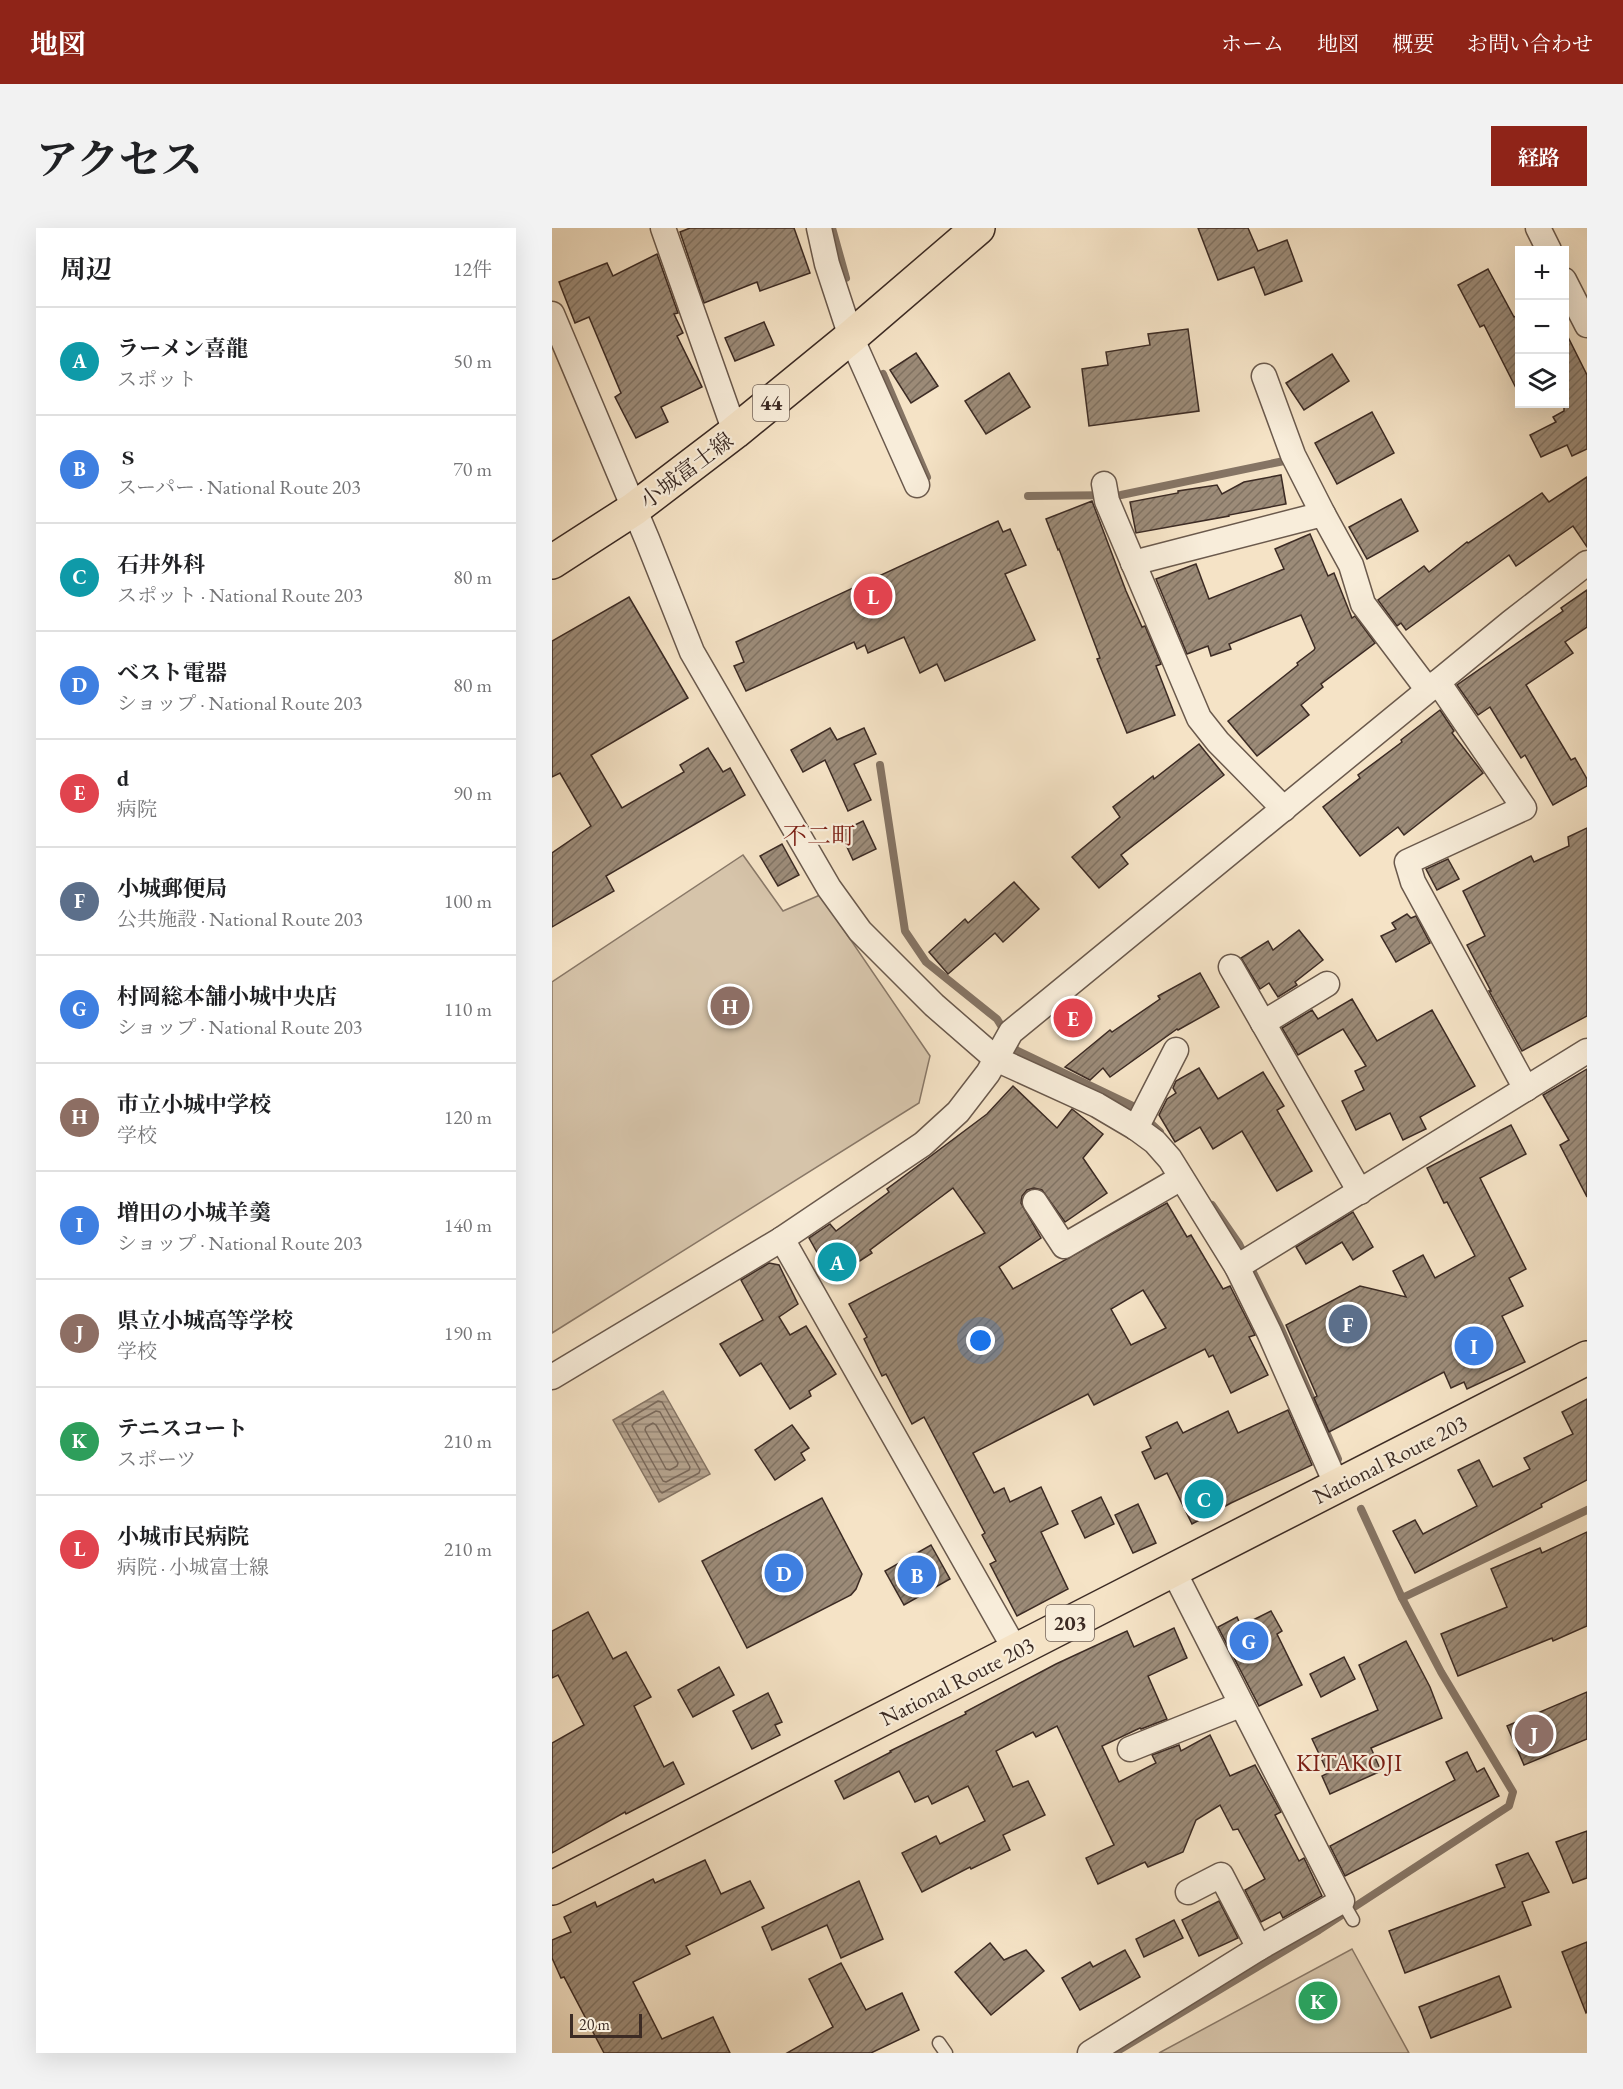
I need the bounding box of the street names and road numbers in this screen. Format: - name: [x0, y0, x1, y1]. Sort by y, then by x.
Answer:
- road number: 44: [753, 385, 789, 421]
- street label: 小城富士線: [634, 426, 739, 515]
- street label: National Route 203: [1308, 1408, 1472, 1511]
- road number: 203: [1046, 1605, 1094, 1641]
- street label: National Route 203: [875, 1630, 1039, 1733]

